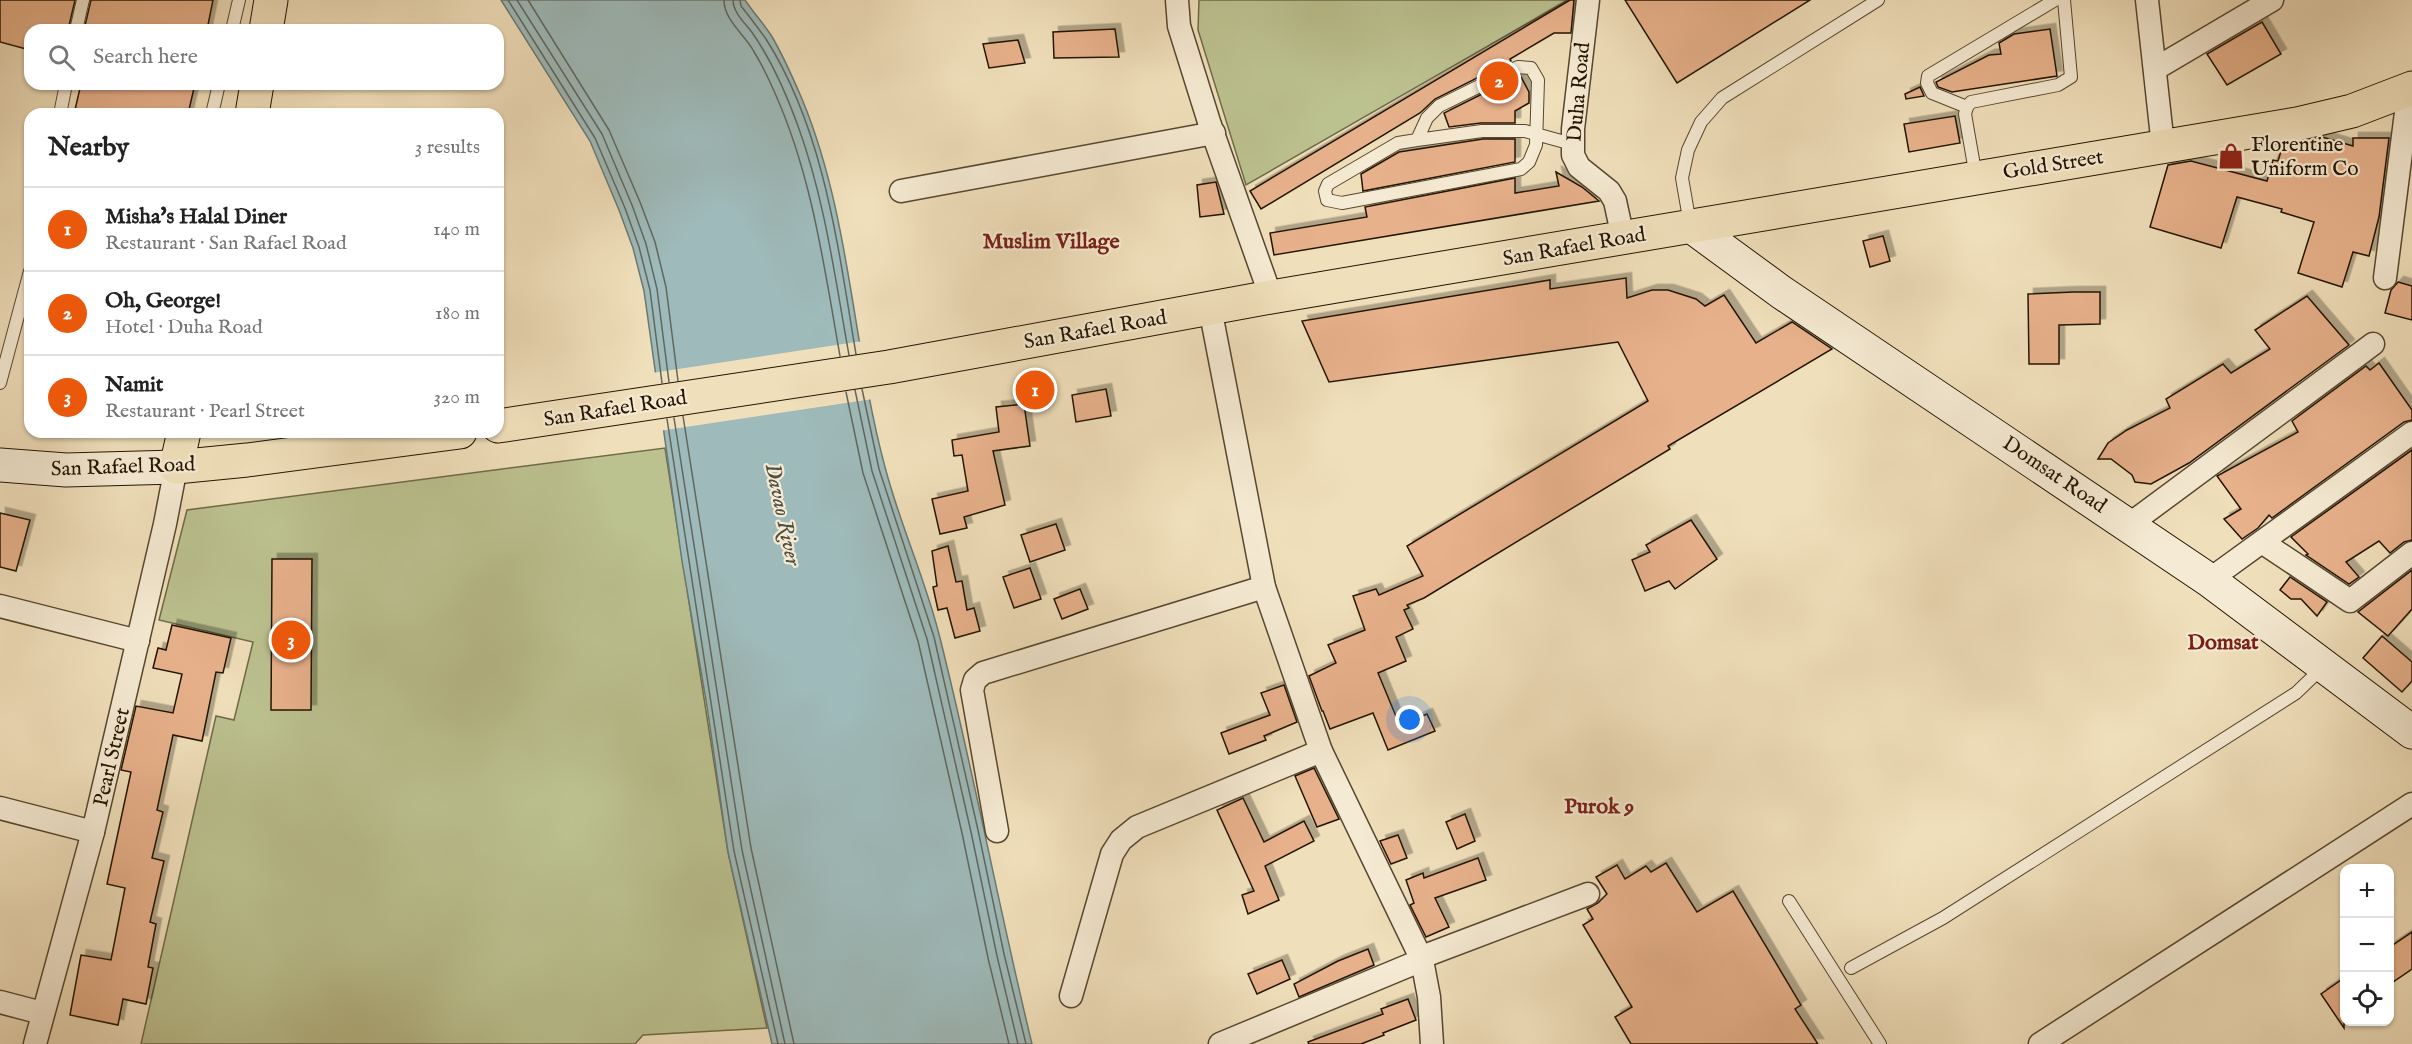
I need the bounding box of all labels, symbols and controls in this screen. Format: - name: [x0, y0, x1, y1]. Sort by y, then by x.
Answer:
- search box: [24, 24, 504, 90]
- street label: Duha Road: [1562, 40, 1597, 143]
- icon: search: [45, 41, 78, 74]
- text: Search here: [93, 43, 198, 71]
- pin: 2: [1480, 58, 1518, 104]
- text: Nearby: [48, 131, 129, 164]
- place label: Florentine Uniform Co: [2251, 132, 2359, 183]
- text: 3 results: [415, 135, 480, 160]
- shop icon: Florentine Uniform Co: [2216, 141, 2246, 171]
- street label: Gold Street: [2001, 144, 2106, 187]
- text: Misha's Halal Diner: [105, 203, 287, 231]
- text: 1: [64, 217, 71, 242]
- text: 140 m: [433, 217, 480, 242]
- street label: San Rafael Road: [1501, 221, 1649, 273]
- district label: Muslim Village: [982, 228, 1120, 256]
- text: Restaurant · San Rafael Road: [105, 231, 347, 256]
- text: Oh, George!: [105, 287, 221, 315]
- text: 2: [63, 301, 72, 326]
- text: 180 m: [435, 301, 480, 326]
- street label: San Rafael Road: [1022, 304, 1170, 356]
- text: Hotel · Duha Road: [105, 315, 263, 340]
- pin: 1: [1016, 368, 1054, 412]
- text: Namit: [105, 371, 163, 399]
- text: 3: [64, 385, 71, 410]
- text: 320 m: [434, 385, 480, 410]
- street label: San Rafael Road: [542, 385, 690, 434]
- text: Restaurant · Pearl Street: [105, 399, 305, 424]
- street label: Domsat Road: [1997, 430, 2112, 520]
- street label: San Rafael Road: [50, 451, 197, 484]
- water label: Davao River: [758, 461, 807, 570]
- pin: 3: [272, 618, 310, 662]
- district label: Domsat: [2187, 629, 2259, 657]
- street label: Pearl Street: [88, 705, 137, 809]
- your location: [1395, 705, 1424, 734]
- district label: Purok 9: [1564, 793, 1634, 821]
- map controls: [2340, 864, 2394, 1026]
- button: +: [2340, 864, 2394, 918]
- button: −: [2340, 918, 2394, 972]
- button: locate: [2340, 972, 2394, 1026]

